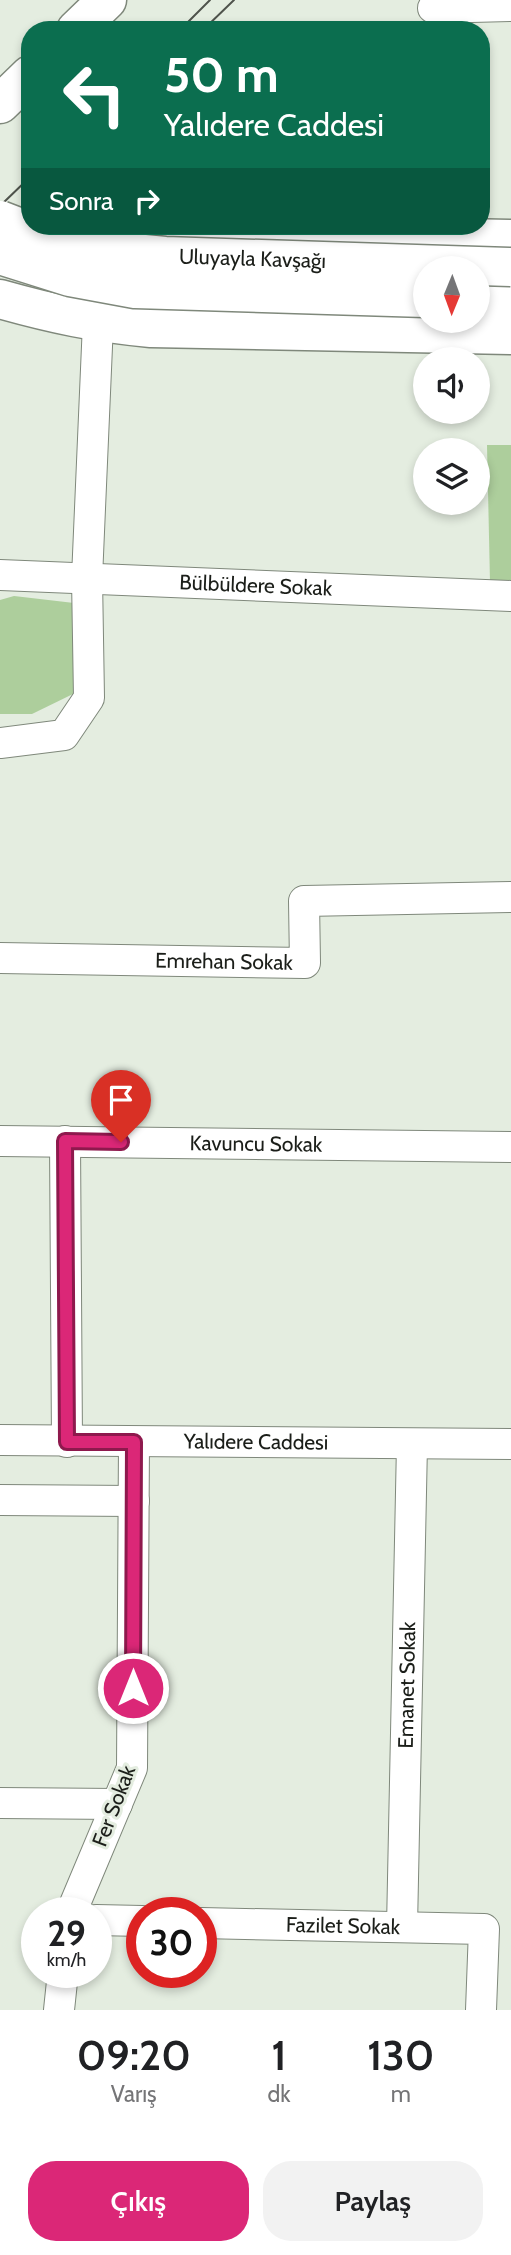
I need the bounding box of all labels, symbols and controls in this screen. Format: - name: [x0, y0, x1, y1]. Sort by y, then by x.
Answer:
- text: 50 m: [164, 45, 279, 104]
- icon: left: [49, 49, 140, 140]
- text: Yalıdere Caddesi: [164, 105, 384, 144]
- icon: right: [128, 182, 166, 220]
- text: Sonra: [49, 185, 114, 217]
- street label: Uluyayla Kavşağı: [179, 243, 326, 273]
- north arrow: [413, 256, 490, 332]
- map controls: [413, 256, 490, 515]
- button: sound: [413, 347, 490, 424]
- button: layers: [413, 438, 490, 515]
- street label: Bülbüldere Sokak: [179, 569, 333, 601]
- street label: Emrehan Sokak: [155, 948, 294, 975]
- pin: [91, 1070, 151, 1142]
- icon: arrive: [102, 1081, 140, 1119]
- street label: Kavuncu Sokak: [190, 1130, 323, 1157]
- street label: Yalıdere Caddesi: [183, 1428, 328, 1455]
- street label: Emanet Sokak: [393, 1621, 420, 1749]
- position arrow: [96, 1651, 170, 1725]
- street label: Fer Sokak: [87, 1761, 141, 1850]
- speed limit sign: 30: [126, 1897, 217, 1988]
- text: 29: [47, 1912, 86, 1955]
- street label: Fazilet Sokak: [286, 1912, 401, 1939]
- text: km/h: [47, 1949, 86, 1971]
- text: 09:20: [77, 2029, 191, 2081]
- text: 1: [272, 2029, 286, 2081]
- text: 130: [367, 2029, 434, 2081]
- text: Varış: [111, 2080, 157, 2108]
- text: dk: [267, 2080, 291, 2108]
- text: m: [391, 2080, 411, 2108]
- button: Çıkış: [28, 2161, 249, 2241]
- button: Paylaş: [263, 2161, 483, 2241]

